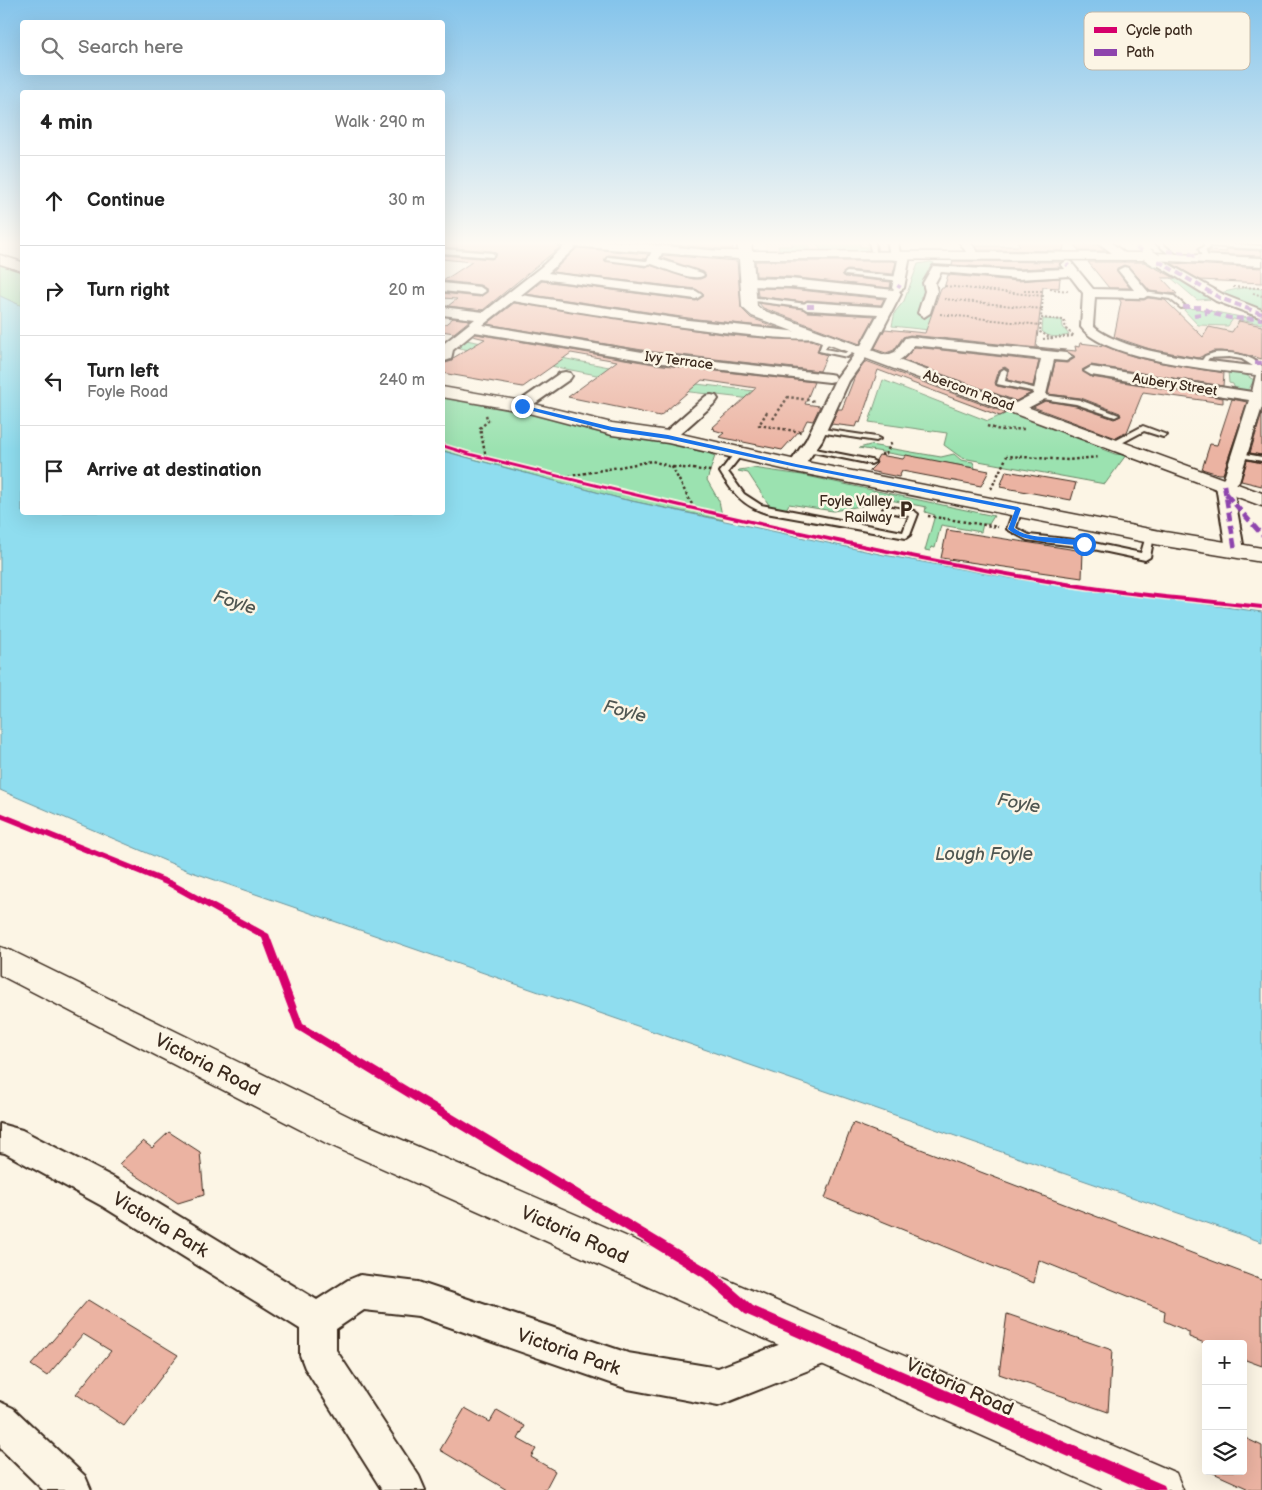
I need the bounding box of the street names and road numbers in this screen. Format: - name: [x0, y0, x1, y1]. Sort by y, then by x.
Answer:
- street label: Ivy Terrace: [644, 348, 714, 373]
- street label: Abercorn Road: [921, 366, 1017, 415]
- street label: Aubery Street: [1131, 369, 1219, 400]
- street label: Victoria Road: [151, 1029, 264, 1102]
- street label: Victoria Park: [108, 1188, 213, 1263]
- street label: Victoria Road: [517, 1201, 632, 1269]
- street label: Victoria Park: [514, 1324, 624, 1381]
- street label: Victoria Road: [902, 1353, 1017, 1421]

